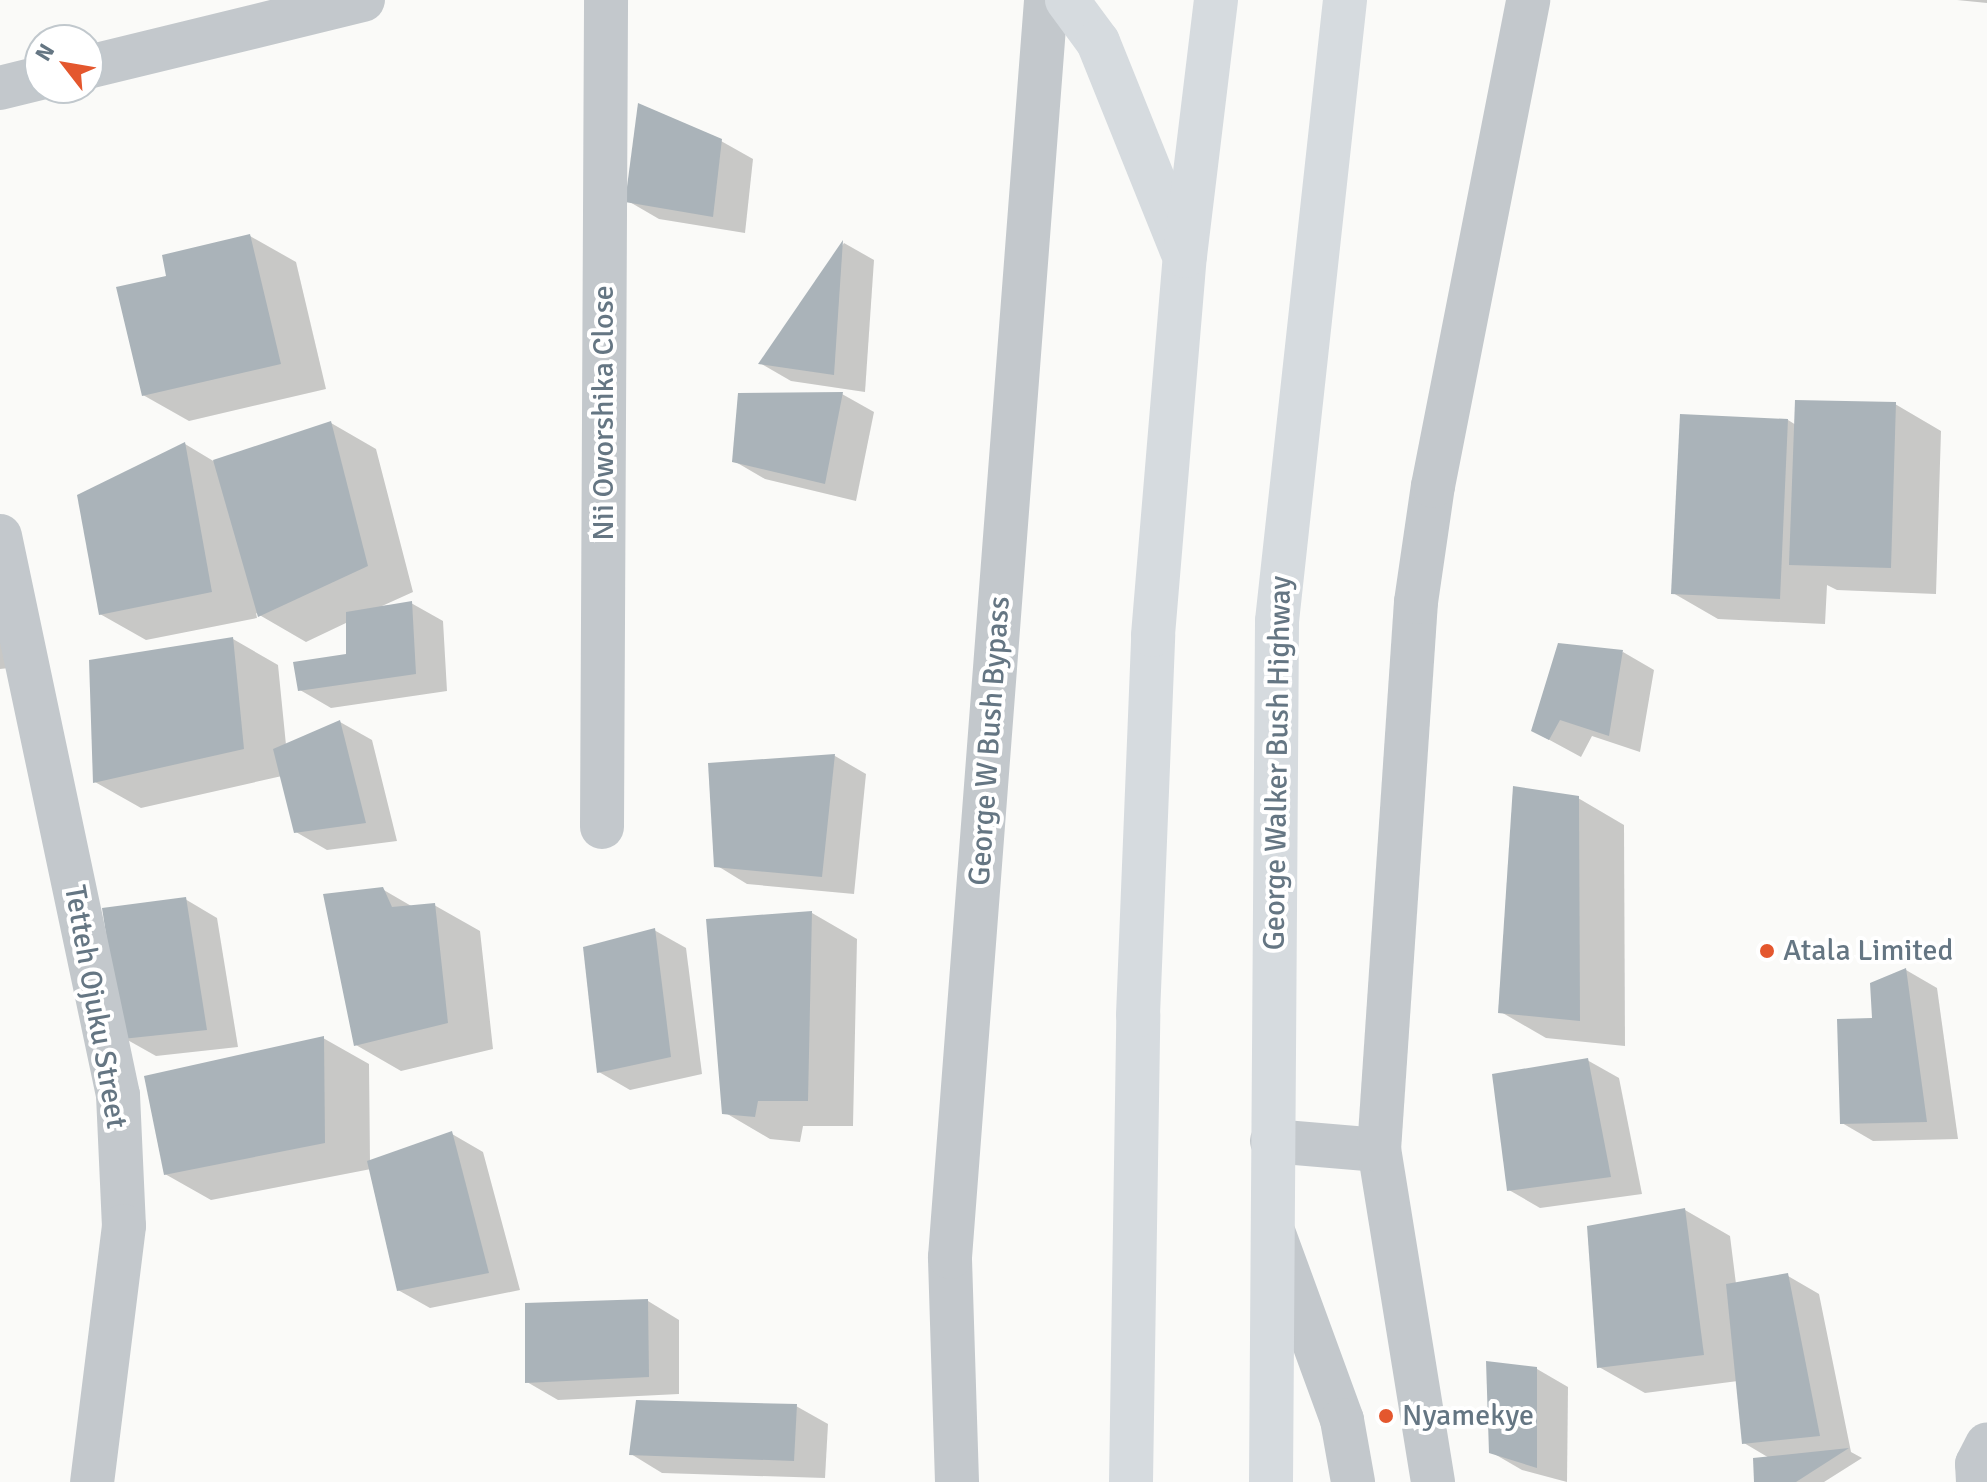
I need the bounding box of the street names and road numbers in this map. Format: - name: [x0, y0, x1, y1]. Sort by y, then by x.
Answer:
- street label: Nii Oworshika Close: [586, 285, 622, 541]
- street label: George Walker Bush Highway: [1257, 575, 1299, 951]
- street label: George W Bush Bypass: [962, 595, 1018, 887]
- street label: Tetteh Ojuku Street: [56, 883, 134, 1131]

